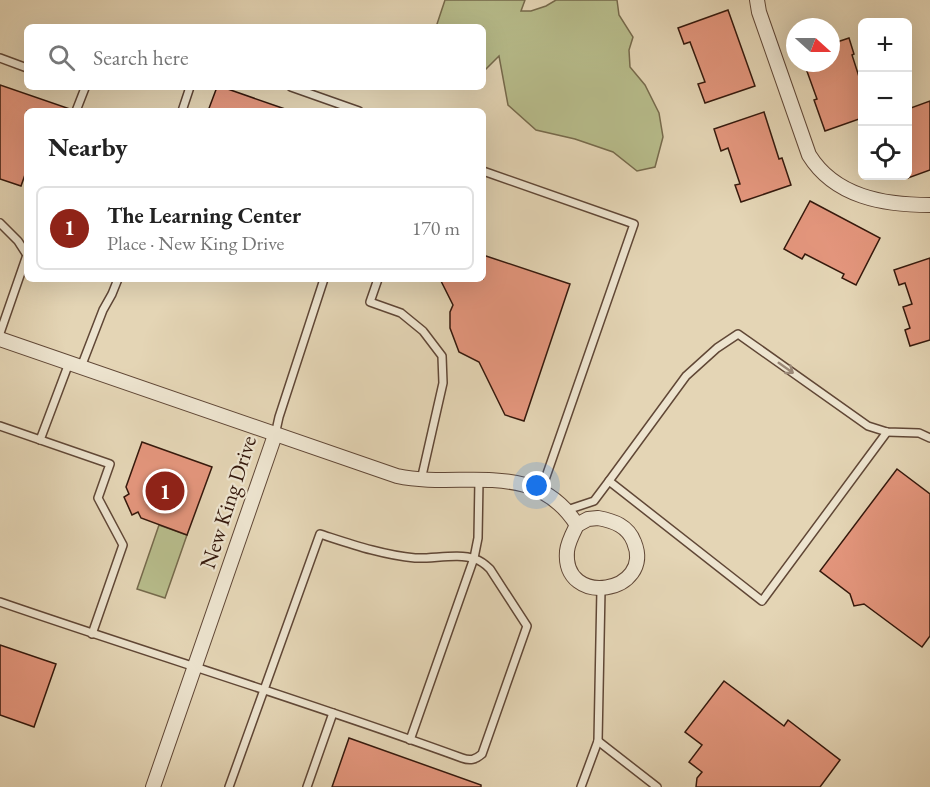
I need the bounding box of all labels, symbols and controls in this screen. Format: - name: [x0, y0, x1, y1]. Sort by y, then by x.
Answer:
- north arrow: [786, 18, 840, 72]
- map controls: [858, 18, 912, 180]
- button: +: [858, 18, 912, 72]
- search box: [24, 24, 486, 90]
- icon: search: [45, 41, 78, 74]
- text: Search here: [93, 43, 188, 72]
- button: −: [858, 72, 912, 126]
- button: locate: [858, 126, 912, 180]
- text: Nearby: [48, 130, 128, 164]
- text: The Learning Center: [107, 201, 301, 230]
- text: 1: [64, 215, 75, 241]
- text: 170 m: [412, 215, 460, 241]
- text: Place · New King Drive: [107, 230, 284, 256]
- one-way arrow: [777, 362, 794, 374]
- street label: New King Drive: [193, 431, 263, 572]
- pin: 1: [146, 468, 184, 514]
- your location: [522, 471, 551, 500]

